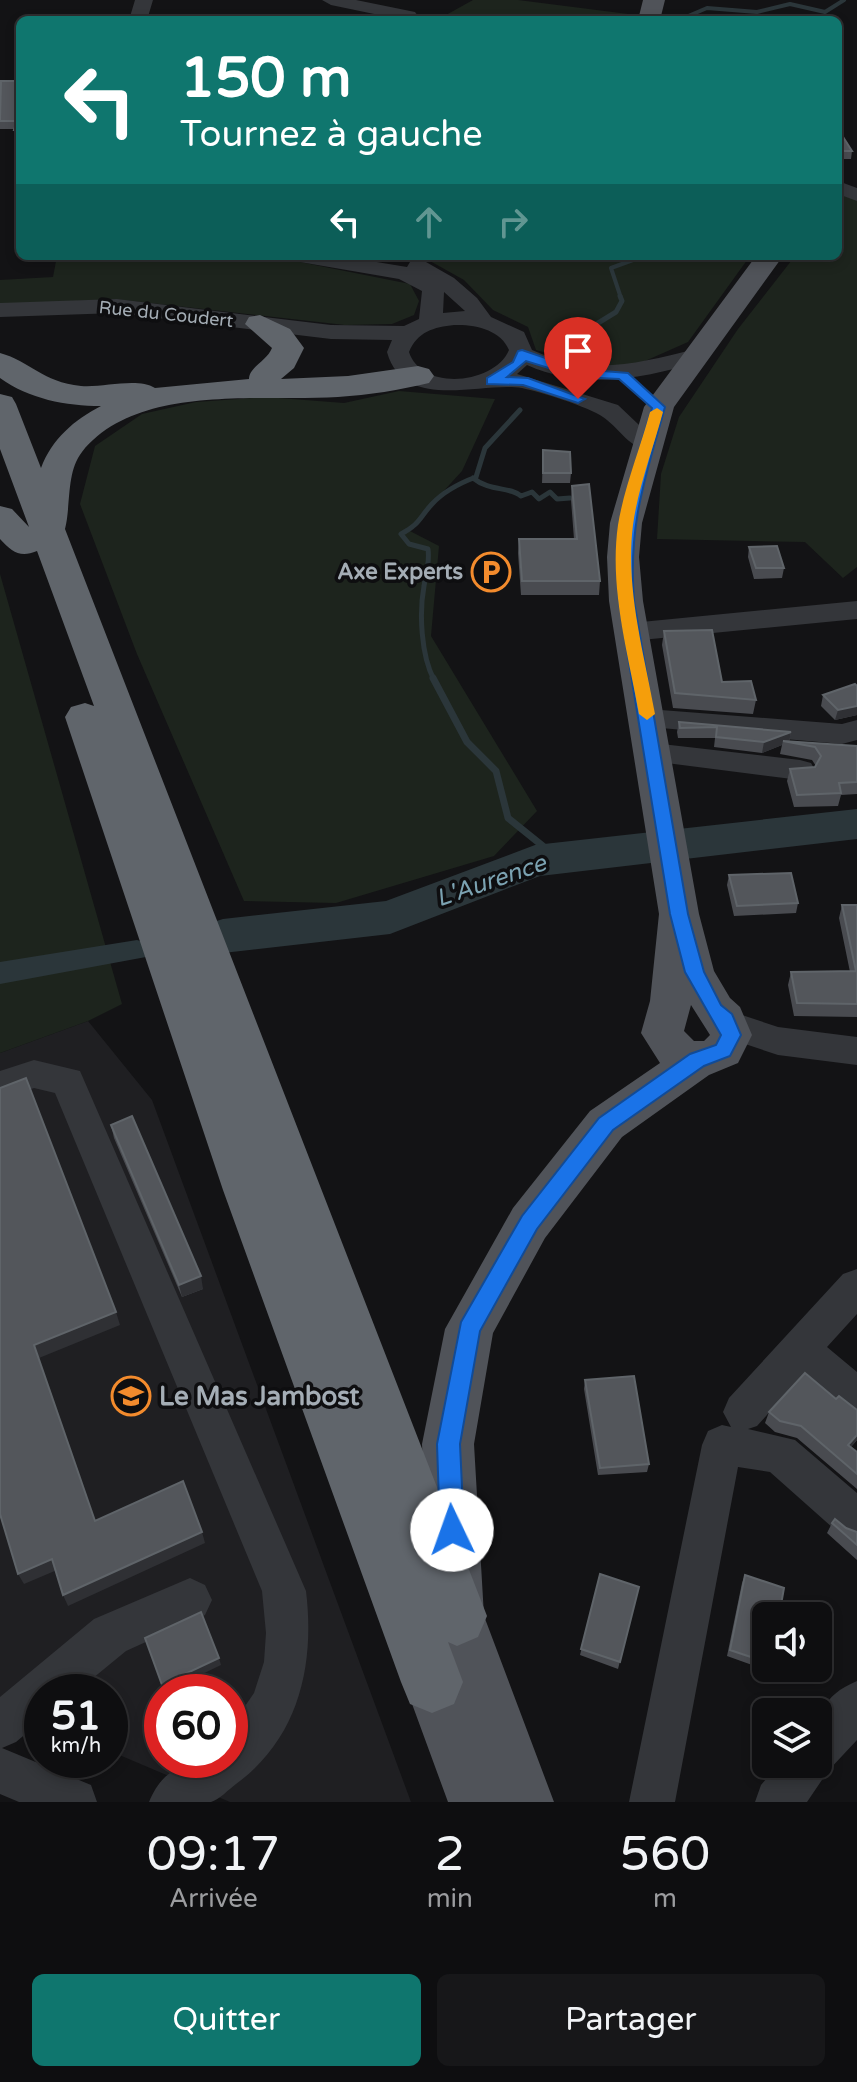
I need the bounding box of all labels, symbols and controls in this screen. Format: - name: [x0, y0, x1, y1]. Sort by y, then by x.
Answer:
- text: 150 m: [180, 45, 351, 112]
- icon: left: [48, 48, 152, 152]
- text: Tournez à gauche: [180, 113, 483, 156]
- icon: left: [323, 200, 367, 244]
- icon: ahead: [407, 200, 451, 244]
- icon: right: [491, 200, 535, 244]
- street label: Rue du Coudert: [98, 296, 234, 332]
- pin: [544, 317, 612, 399]
- icon: arrive: [556, 329, 600, 373]
- parking icon: Axe Experts: [470, 551, 512, 593]
- place label: Axe Experts: [337, 559, 463, 585]
- water label: L'Aurence: [432, 848, 551, 913]
- school or university icon: Le Mas Jambost: [110, 1375, 152, 1417]
- place label: Le Mas Jambost: [159, 1381, 360, 1412]
- position arrow: [410, 1488, 494, 1572]
- map controls: [752, 1602, 832, 1778]
- button: sound: [752, 1602, 832, 1682]
- speed limit sign: 60: [144, 1674, 248, 1778]
- text: 51: [51, 1692, 101, 1740]
- button: layers: [752, 1698, 832, 1778]
- text: km/h: [51, 1734, 101, 1758]
- text: 09:17: [147, 1826, 280, 1884]
- text: 2: [435, 1826, 465, 1884]
- text: 560: [620, 1826, 710, 1884]
- text: Arrivée: [169, 1883, 258, 1914]
- text: min: [427, 1883, 473, 1914]
- text: m: [653, 1883, 677, 1914]
- button: Quitter: [32, 1974, 421, 2066]
- button: Partager: [437, 1974, 825, 2066]

